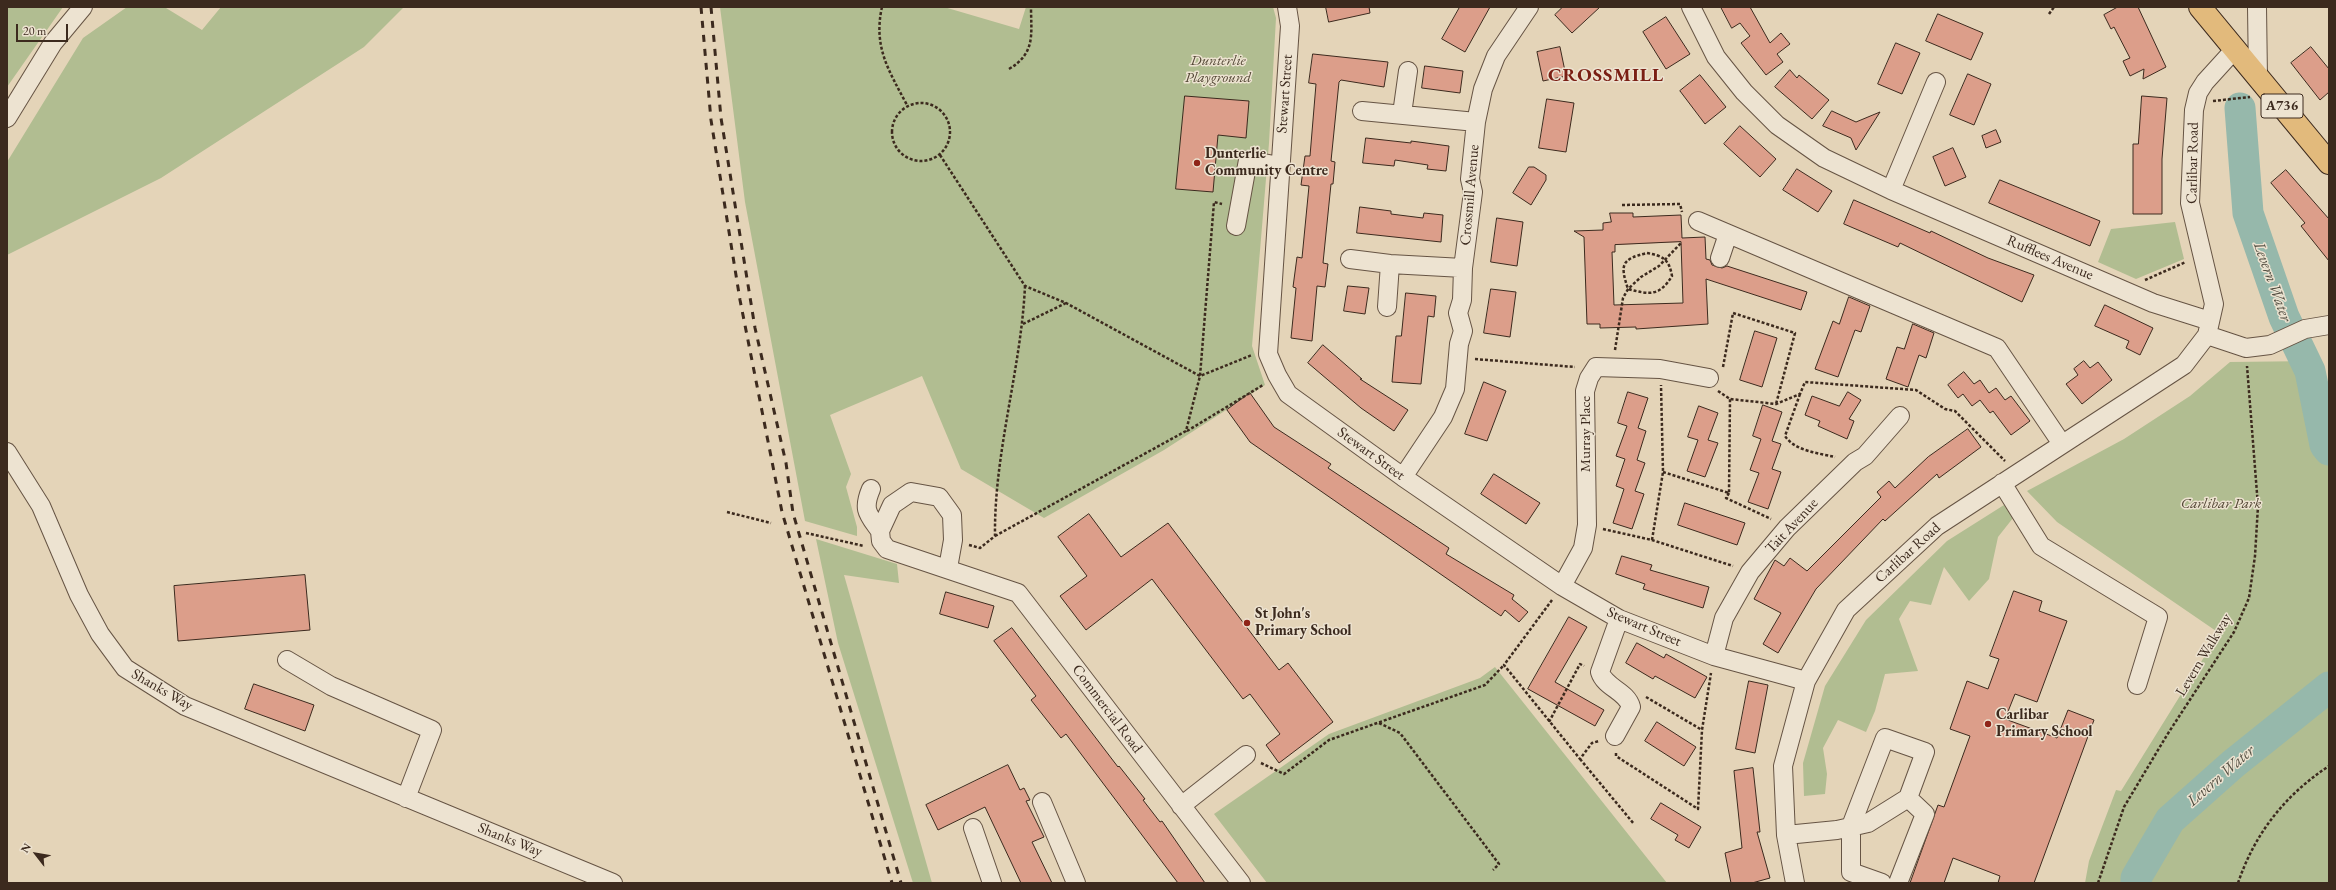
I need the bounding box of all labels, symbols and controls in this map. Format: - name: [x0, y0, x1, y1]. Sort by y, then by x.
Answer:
- scale bar: [18, 16, 70, 42]
- text: 20 m: [23, 23, 46, 39]
- park label: Dunterlie Playground: [1185, 52, 1251, 87]
- street label: Stewart Street: [1273, 54, 1297, 134]
- district label: CROSSMILL: [1548, 65, 1664, 87]
- road number: A736: [2261, 94, 2303, 118]
- street label: Carlibar Road: [2183, 122, 2203, 204]
- street label: Crossmill Avenue: [1457, 144, 1483, 246]
- place label: Dunterlie Community Centre: [1205, 145, 1328, 180]
- marker: Dunterlie Community Centre: [1192, 158, 1202, 168]
- street label: Rufflees Avenue: [2004, 232, 2096, 284]
- water label: Levern Water: [2249, 240, 2295, 324]
- street label: Murray Place: [1577, 396, 1595, 472]
- street label: Stewart Street: [1334, 423, 1408, 485]
- street label: Tait Avenue: [1762, 495, 1822, 557]
- park label: Carlibar Park: [2181, 495, 2261, 513]
- street label: Carlibar Road: [1872, 519, 1944, 587]
- street label: Stewart Street: [1604, 603, 1684, 651]
- place label: St John's Primary School: [1255, 605, 1352, 640]
- street label: Levern Walkway: [2172, 610, 2236, 700]
- marker: St John's Primary School: [1242, 618, 1252, 628]
- street label: Commercial Road: [1068, 661, 1146, 757]
- street label: Shanks Way: [128, 665, 196, 715]
- place label: Carlibar Primary School: [1996, 706, 2093, 741]
- marker: Carlibar Primary School: [1983, 719, 1993, 729]
- water label: Levern Water: [2183, 741, 2259, 811]
- street label: Shanks Way: [475, 819, 545, 861]
- north arrow: [16, 834, 56, 874]
- text: N: [17, 840, 34, 855]

